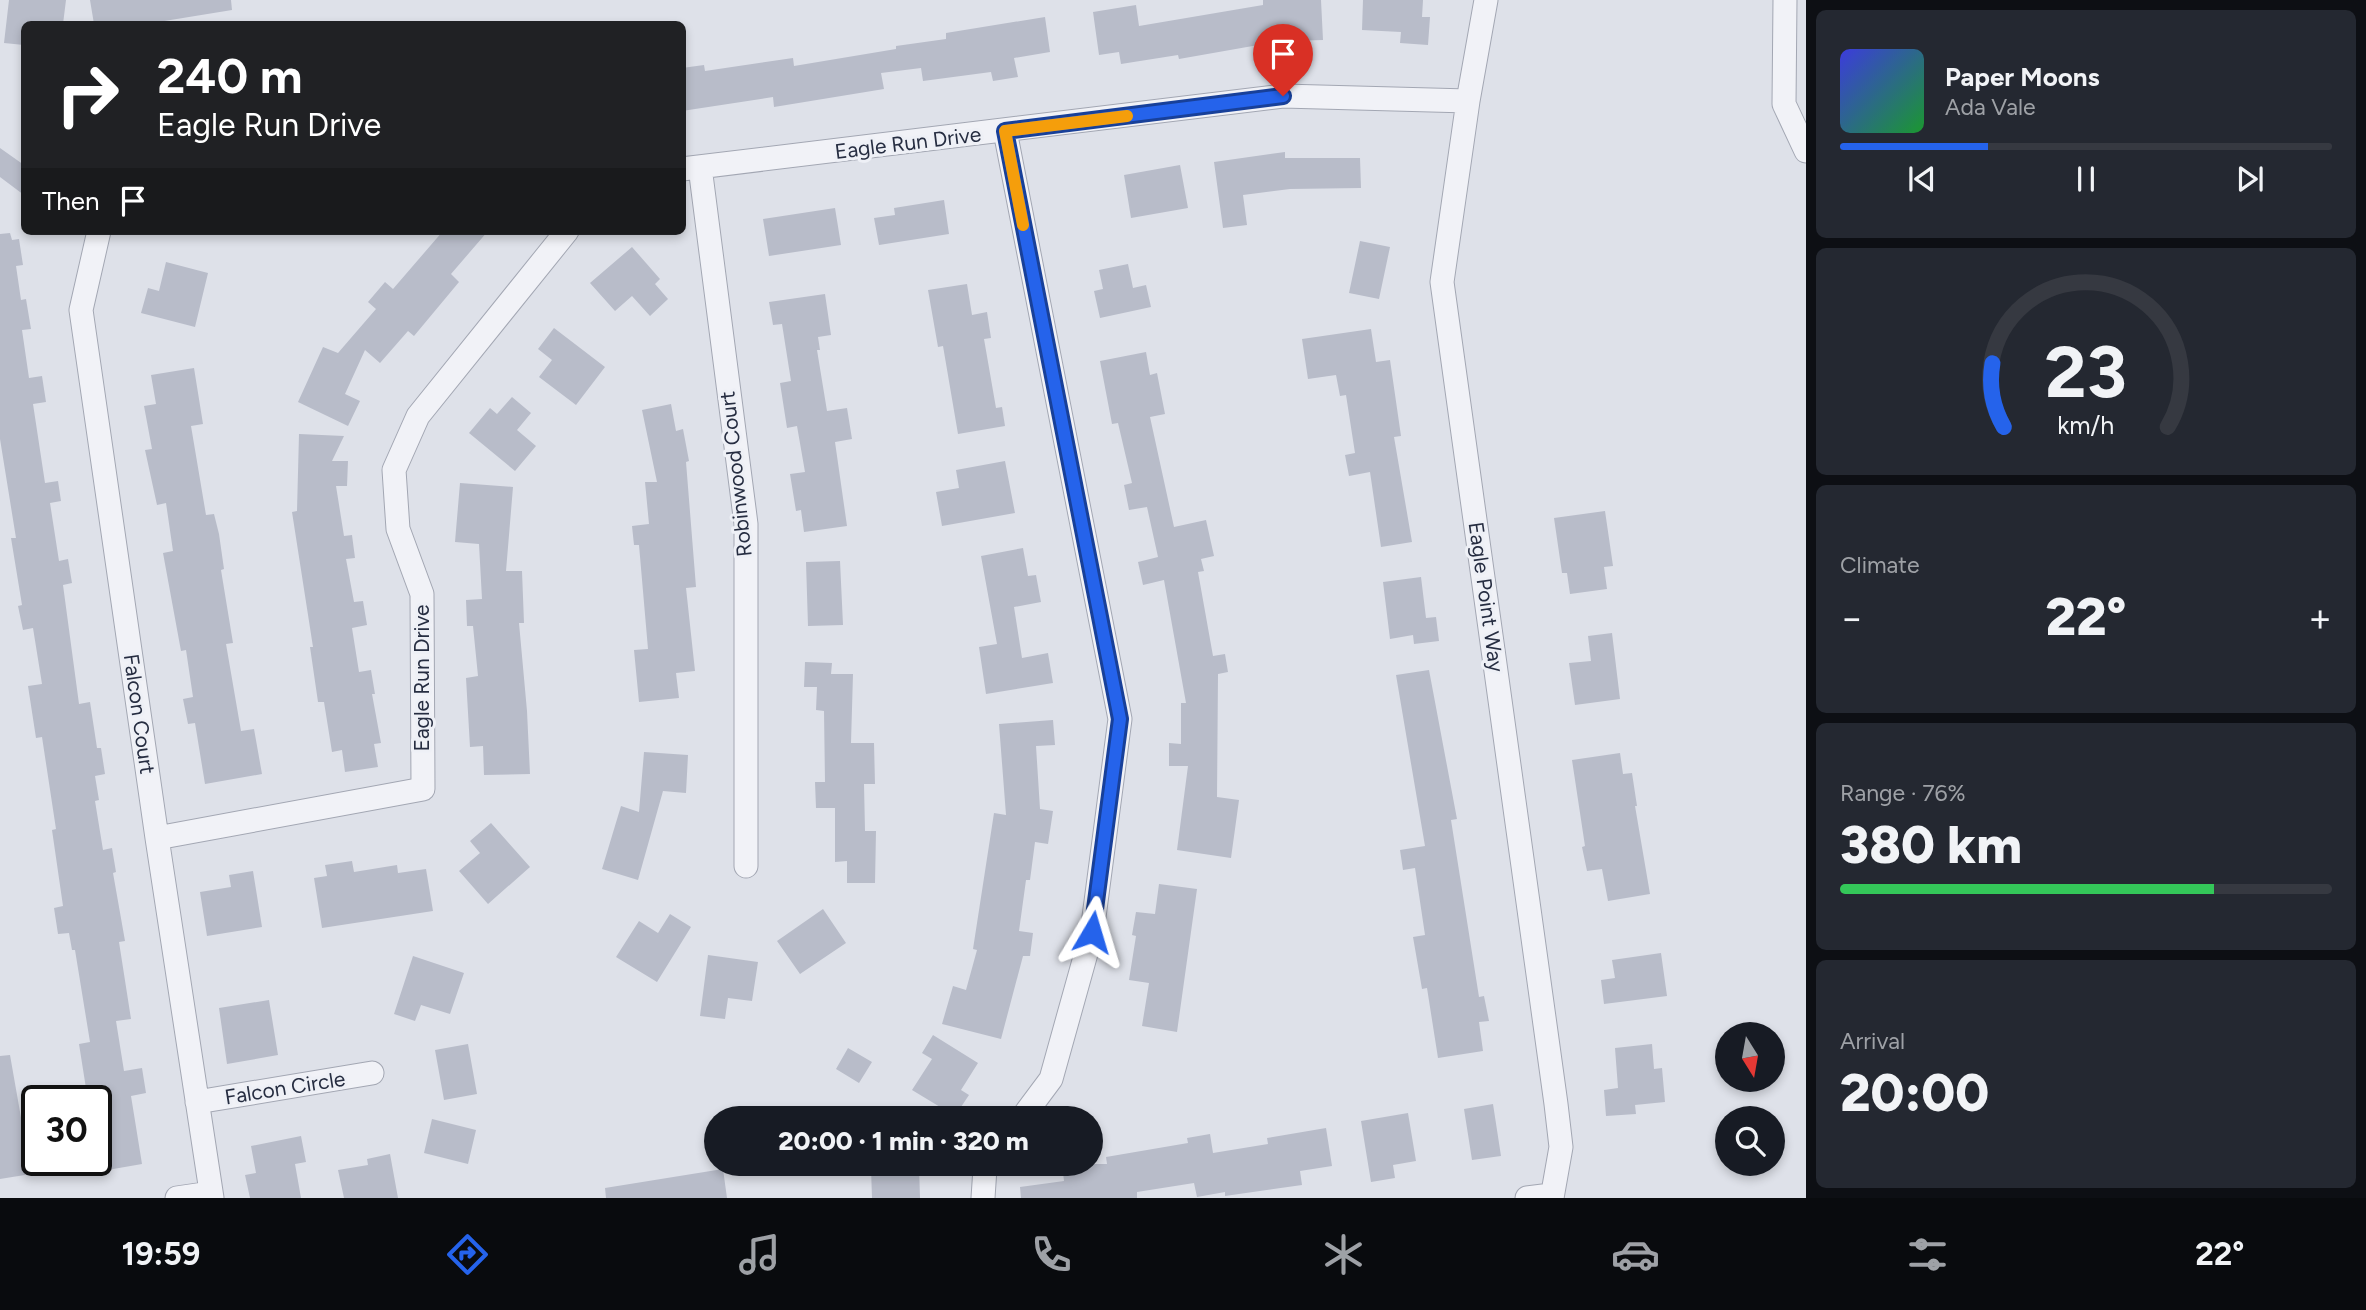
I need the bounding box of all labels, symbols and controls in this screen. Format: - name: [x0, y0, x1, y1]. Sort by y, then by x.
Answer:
- pin: [1253, 24, 1313, 96]
- icon: arrive: [1264, 35, 1302, 73]
- text: 240 m: [157, 46, 303, 105]
- icon: right: [42, 49, 133, 140]
- text: Paper Moons: [1945, 61, 2100, 93]
- text: Ada Vale: [1945, 93, 2036, 121]
- text: Eagle Run Drive: [157, 106, 381, 144]
- street label: Eagle Run Drive: [833, 121, 982, 164]
- icon: previous: [1903, 160, 1941, 198]
- icon: pause: [2067, 160, 2105, 198]
- icon: next: [2231, 160, 2269, 198]
- icon: arrive: [114, 182, 152, 220]
- text: Then: [42, 185, 100, 217]
- text: 23: [2045, 329, 2127, 416]
- street label: Robinwood Court: [714, 390, 757, 558]
- text: km/h: [2057, 410, 2115, 440]
- street label: Eagle Point Way: [1464, 520, 1509, 674]
- text: Climate: [1840, 551, 1919, 579]
- text: 22°: [2045, 586, 2127, 648]
- text: −: [1840, 595, 1864, 641]
- text: +: [2308, 595, 2332, 641]
- street label: Eagle Run Drive: [409, 604, 434, 752]
- street label: Falcon Court: [119, 652, 160, 776]
- text: Range · 76%: [1840, 779, 1966, 807]
- text: 380 km: [1840, 814, 2022, 876]
- position arrow: [1055, 895, 1129, 969]
- north arrow: [1715, 1022, 1785, 1092]
- map controls: [1715, 1022, 1785, 1176]
- text: Arrival: [1840, 1027, 1905, 1055]
- text: 20:00: [1840, 1062, 1989, 1124]
- street label: Falcon Circle: [223, 1066, 347, 1109]
- speed limit sign: 30: [21, 1085, 112, 1176]
- button: search: [1715, 1106, 1785, 1176]
- text: 20:00 · 1 min · 320 m: [778, 1125, 1029, 1157]
- icon: directions: [443, 1230, 492, 1279]
- icon: music: [735, 1230, 784, 1279]
- icon: phone: [1027, 1230, 1076, 1279]
- icon: climate: [1319, 1230, 1368, 1279]
- icon: car: [1611, 1230, 1660, 1279]
- icon: filters: [1903, 1230, 1952, 1279]
- text: 19:59: [121, 1235, 200, 1273]
- text: 22°: [2195, 1235, 2244, 1273]

